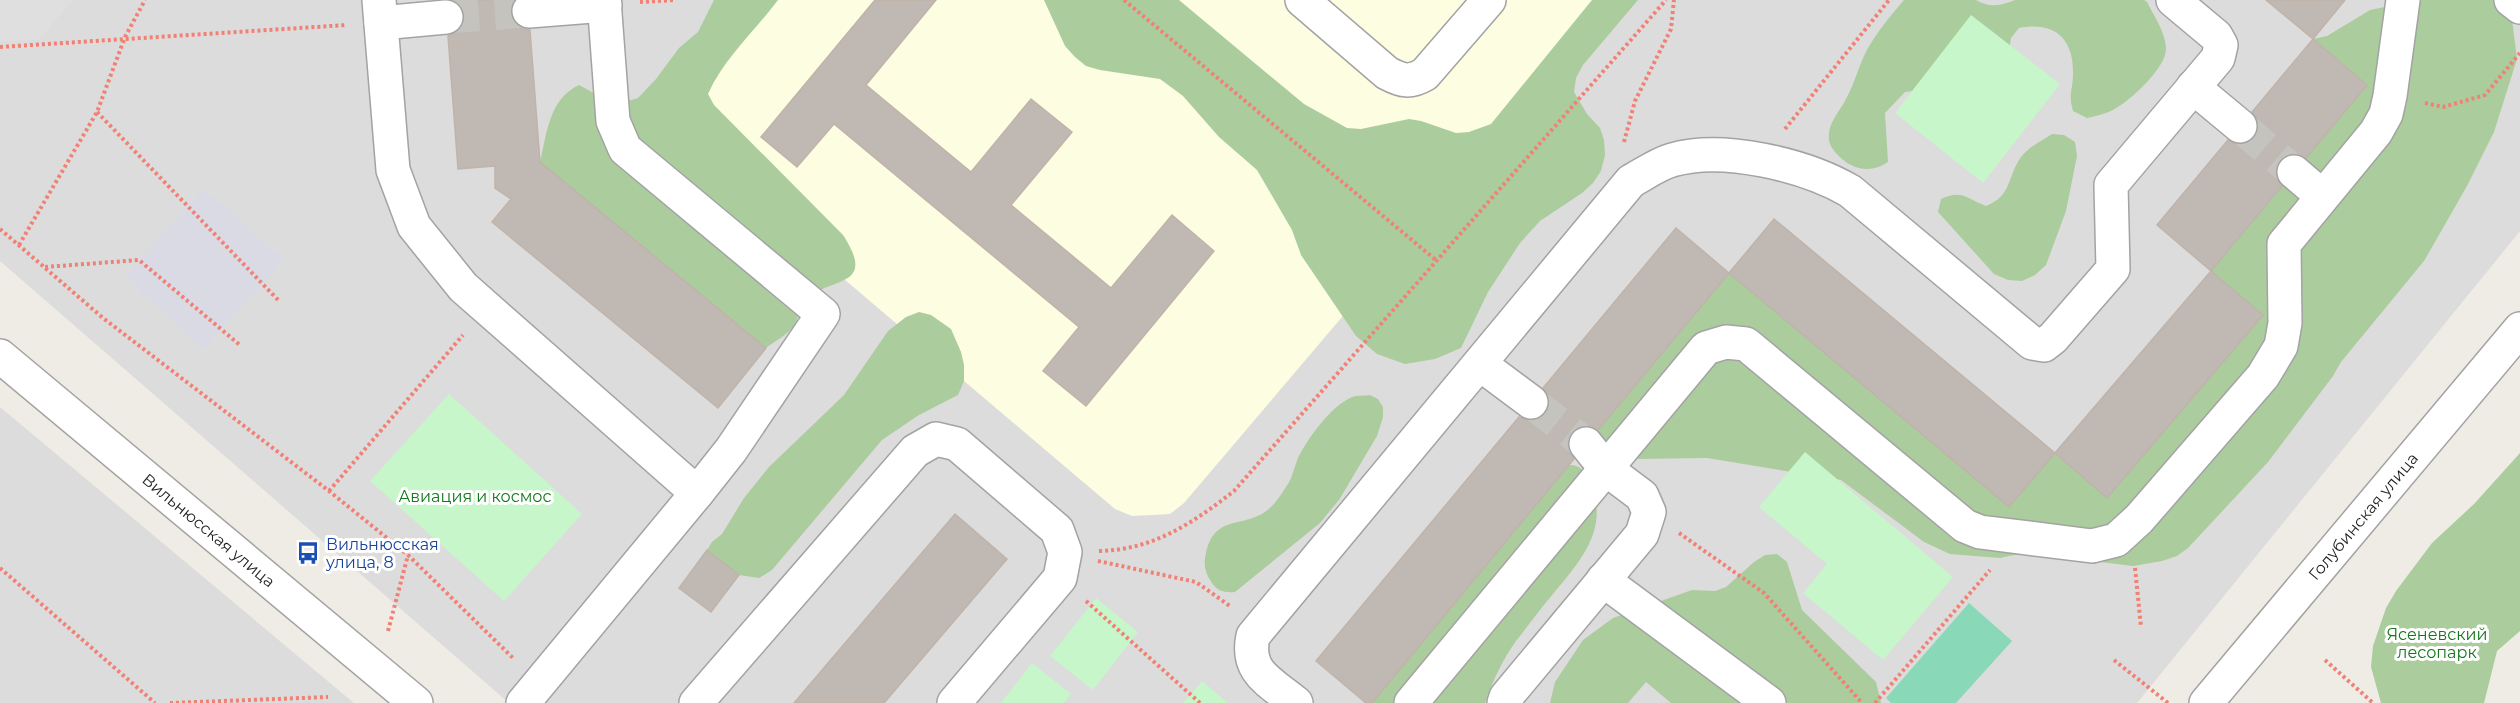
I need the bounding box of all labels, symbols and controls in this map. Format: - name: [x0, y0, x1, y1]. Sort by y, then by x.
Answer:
- street label: Голубинская улица: [2305, 449, 2422, 584]
- street label: Вильнюсская улица: [138, 470, 279, 591]
- park label: Авиация и космос: [398, 487, 552, 506]
- place label: Вильнюсская улица, 8: [325, 535, 439, 572]
- bus stop icon: Вильнюсская улица, 8: [295, 540, 321, 566]
- park label: Ясеневский лесопарк: [2386, 625, 2488, 662]

